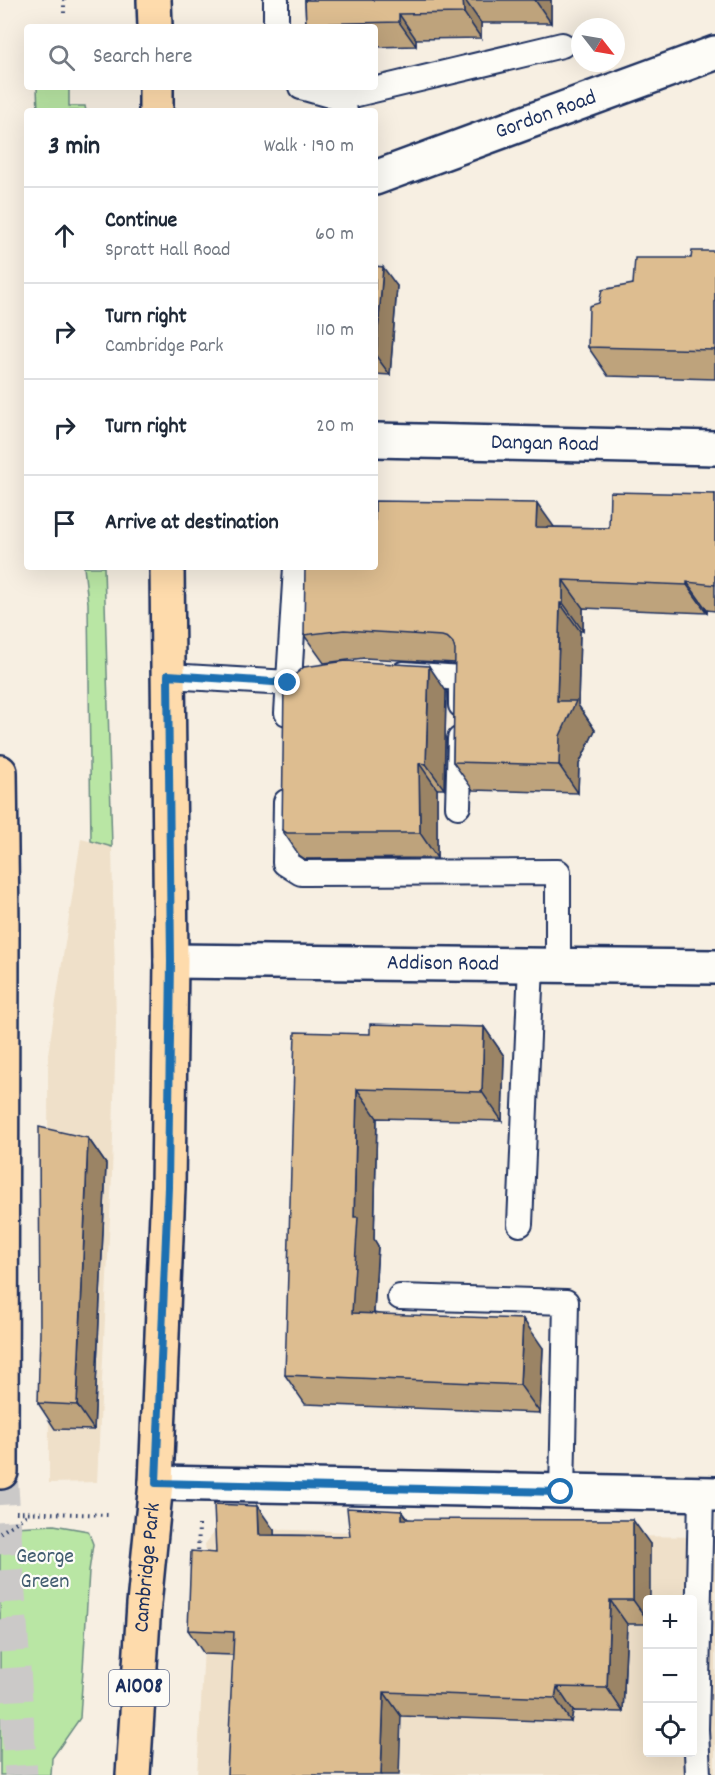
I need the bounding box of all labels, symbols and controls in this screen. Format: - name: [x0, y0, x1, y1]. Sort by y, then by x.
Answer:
- north arrow: [571, 18, 625, 72]
- search box: [24, 24, 378, 90]
- icon: search: [45, 41, 78, 74]
- text: Search here: [93, 42, 192, 73]
- street label: Gordon Road: [491, 82, 601, 148]
- text: 3 min: [48, 129, 100, 166]
- text: Walk · 190 m: [264, 133, 354, 161]
- text: Continue: [105, 206, 177, 237]
- icon: ahead: [48, 219, 81, 252]
- text: 60 m: [315, 221, 354, 249]
- text: Spratt Hall Road: [105, 237, 230, 265]
- text: Turn right: [105, 302, 187, 333]
- icon: right: [48, 315, 81, 348]
- text: 110 m: [316, 317, 354, 345]
- text: Cambridge Park: [105, 333, 223, 361]
- icon: right: [48, 411, 81, 444]
- text: Turn right: [105, 412, 187, 443]
- text: 20 m: [316, 413, 354, 441]
- street label: Dangan Road: [490, 427, 599, 461]
- icon: arrive: [48, 507, 81, 540]
- text: Arrive at destination: [105, 508, 279, 539]
- route end: [274, 669, 300, 695]
- street label: Addison Road: [387, 948, 499, 980]
- route start: [547, 1478, 573, 1504]
- street label: Cambridge Park: [127, 1501, 169, 1633]
- park label: George Green: [16, 1542, 74, 1598]
- map controls: [643, 1595, 697, 1757]
- button: +: [643, 1595, 697, 1649]
- button: −: [643, 1649, 697, 1703]
- road number: A1008: [109, 1670, 169, 1706]
- button: locate: [643, 1703, 697, 1757]

